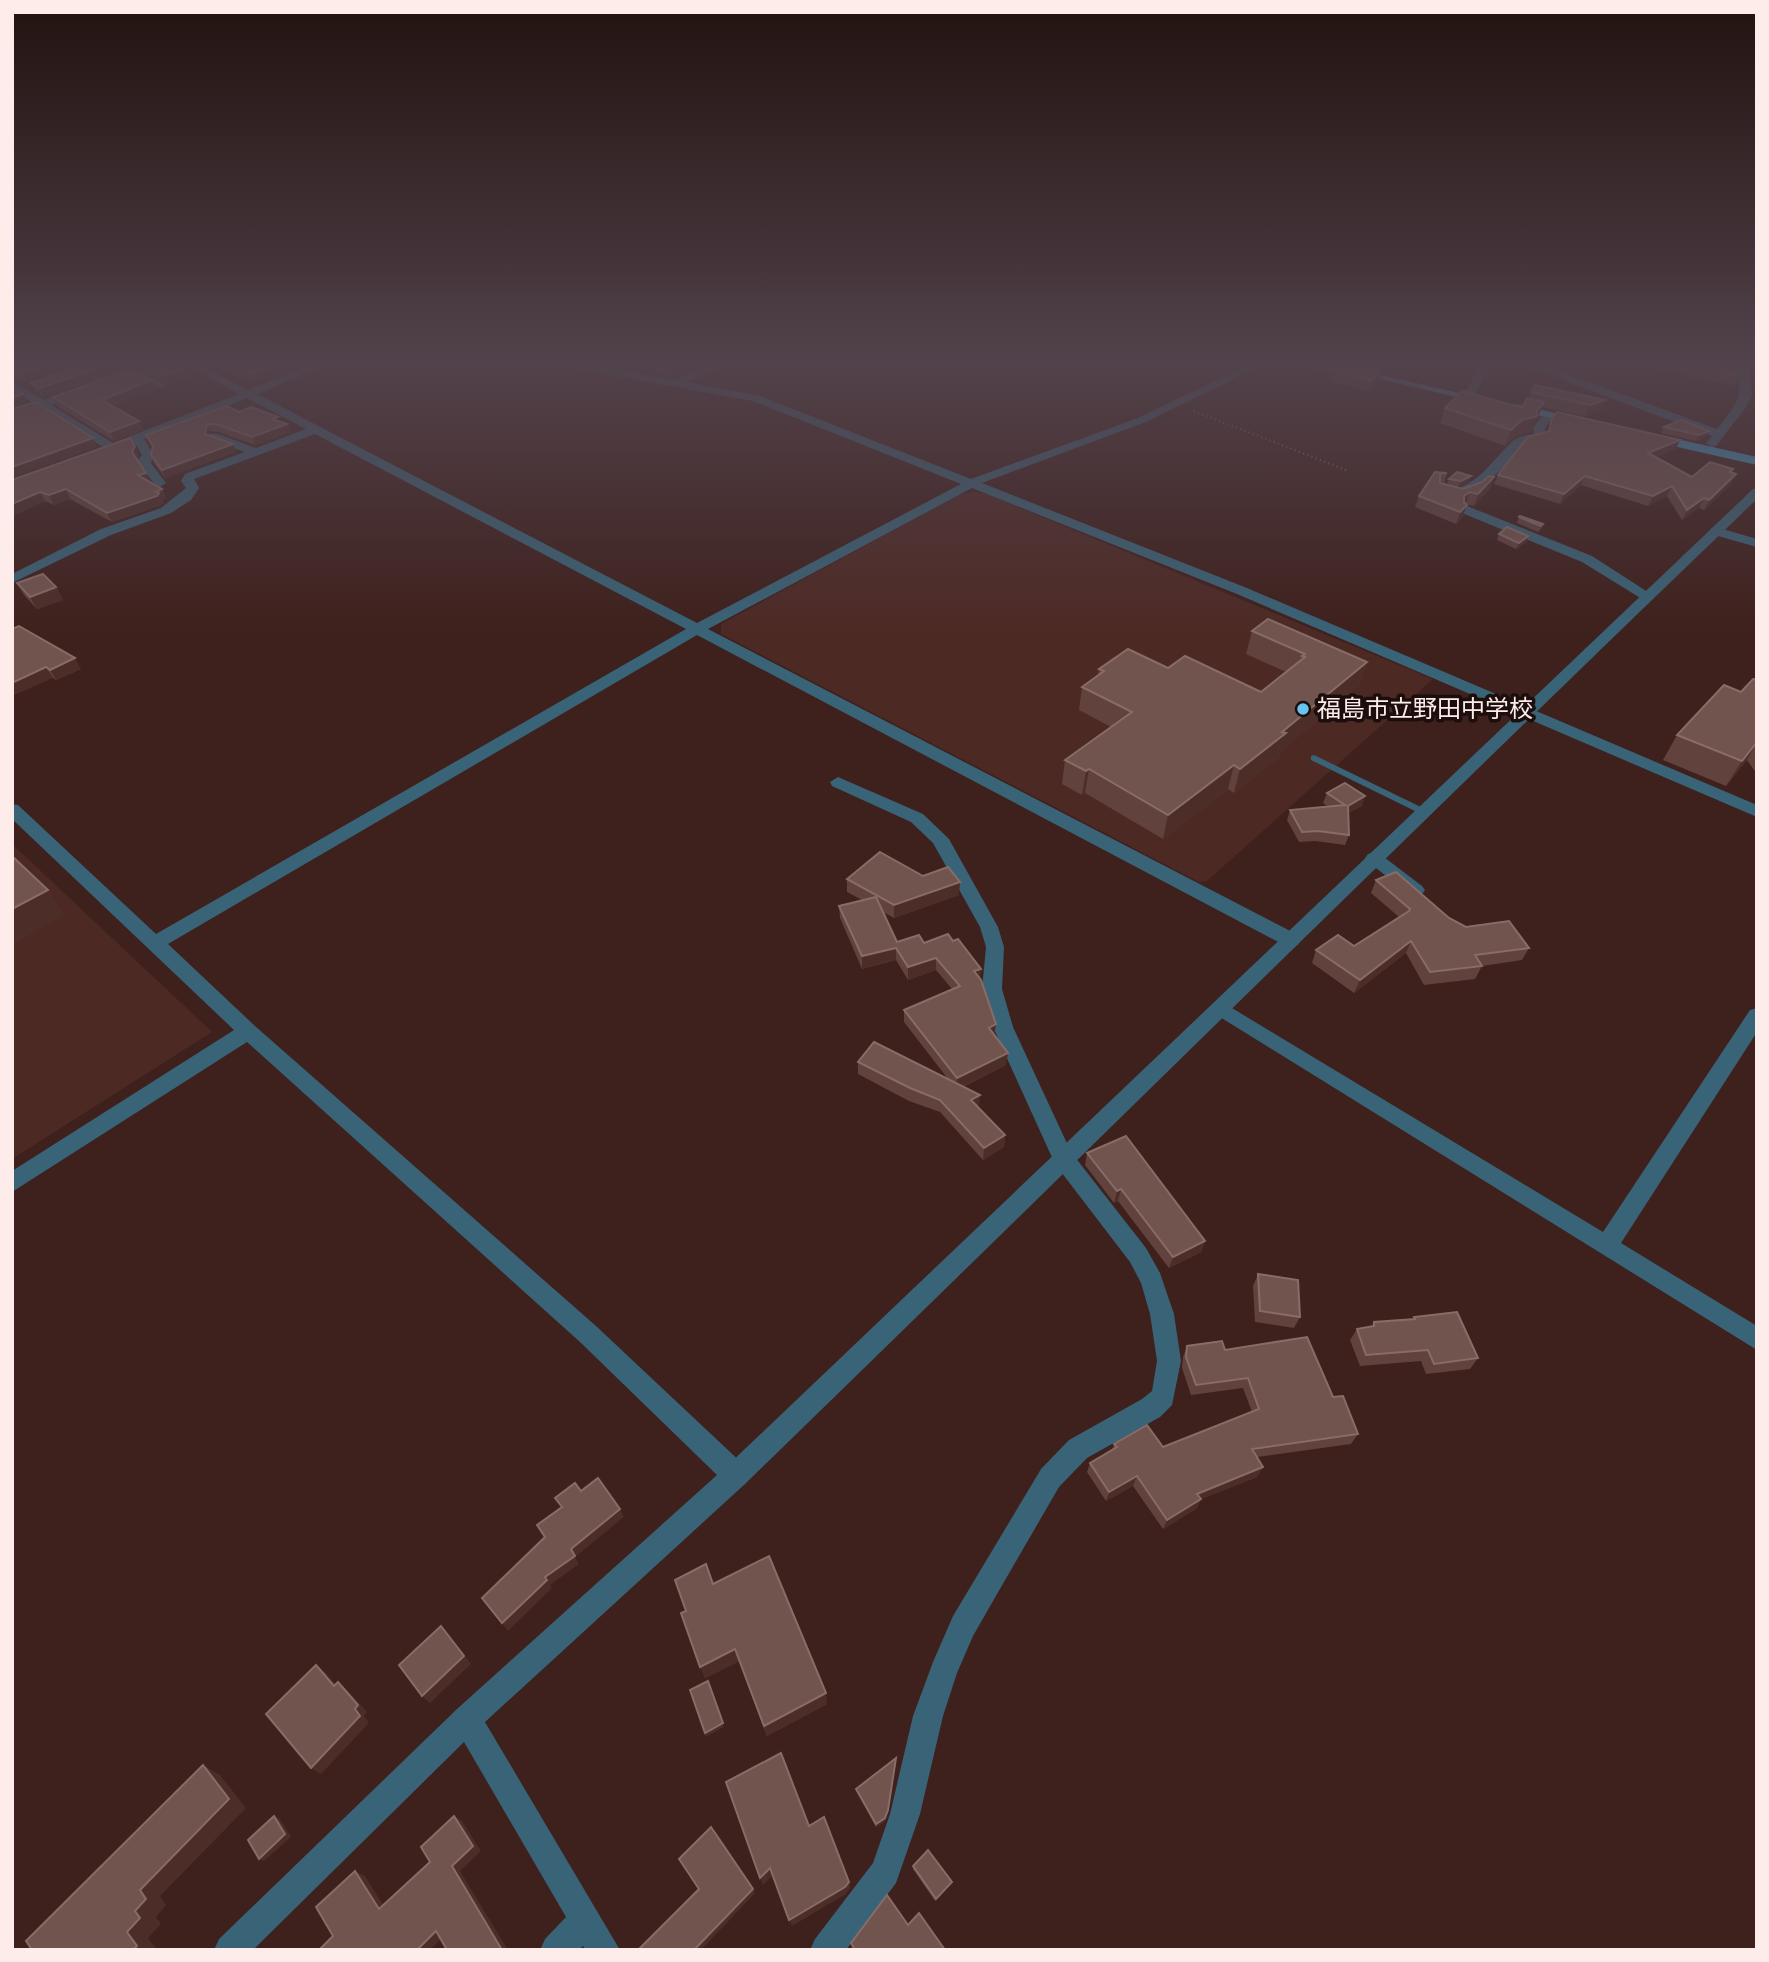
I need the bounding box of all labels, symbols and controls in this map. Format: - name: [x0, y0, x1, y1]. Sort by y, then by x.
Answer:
- place label: 福島市立野田中学校: [1317, 693, 1533, 725]
- marker: 福島市立野田中学校: [1295, 701, 1311, 717]

